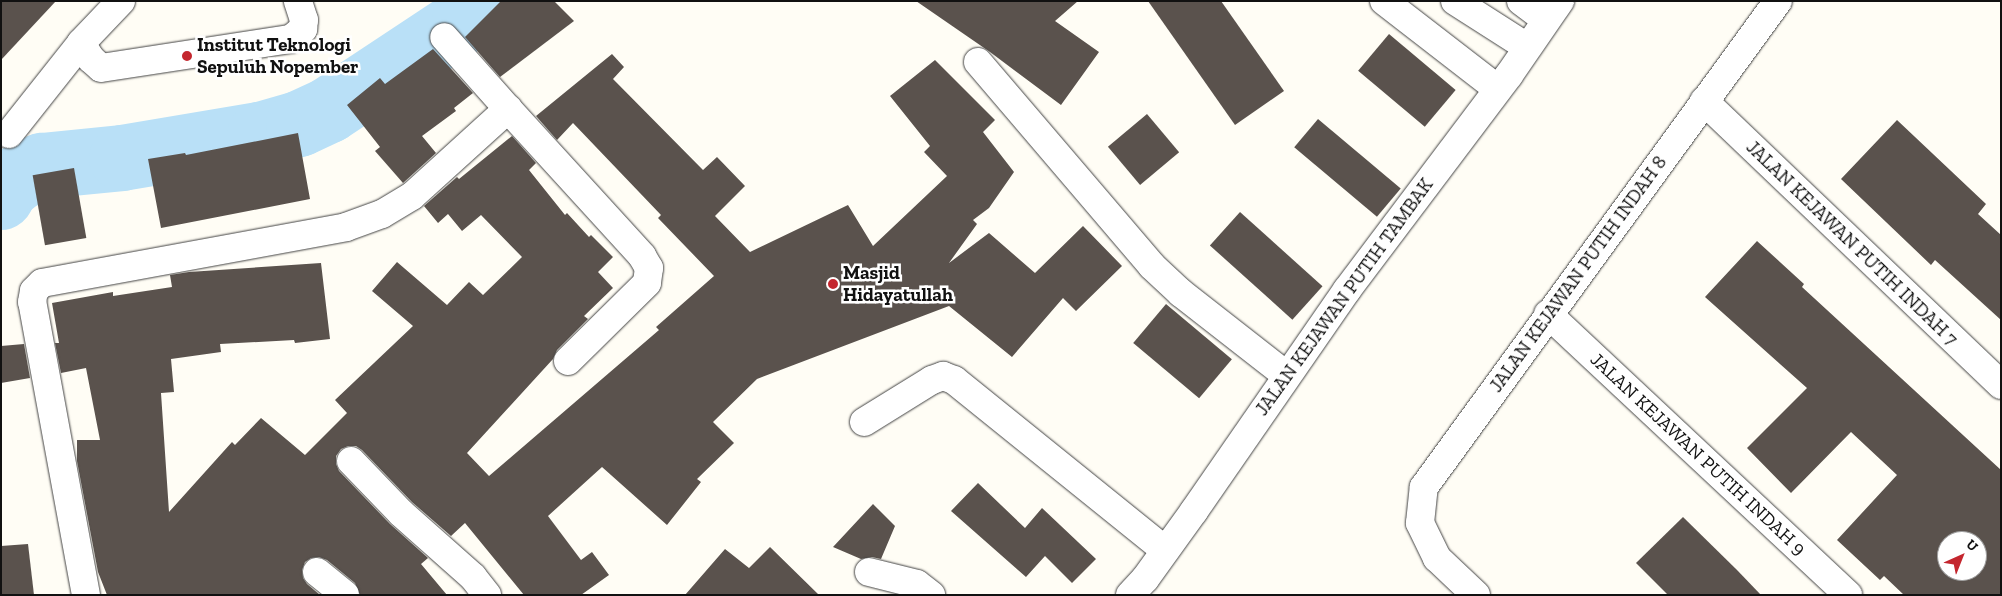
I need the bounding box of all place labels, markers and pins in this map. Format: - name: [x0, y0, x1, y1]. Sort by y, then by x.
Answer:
- place label: Institut Teknologi Sepuluh Nopember: [197, 34, 358, 78]
- marker: Institut Teknologi Sepuluh Nopember: [181, 50, 193, 62]
- place label: Masjid Hidayatullah: [843, 262, 953, 306]
- marker: Masjid Hidayatullah: [827, 278, 839, 290]

